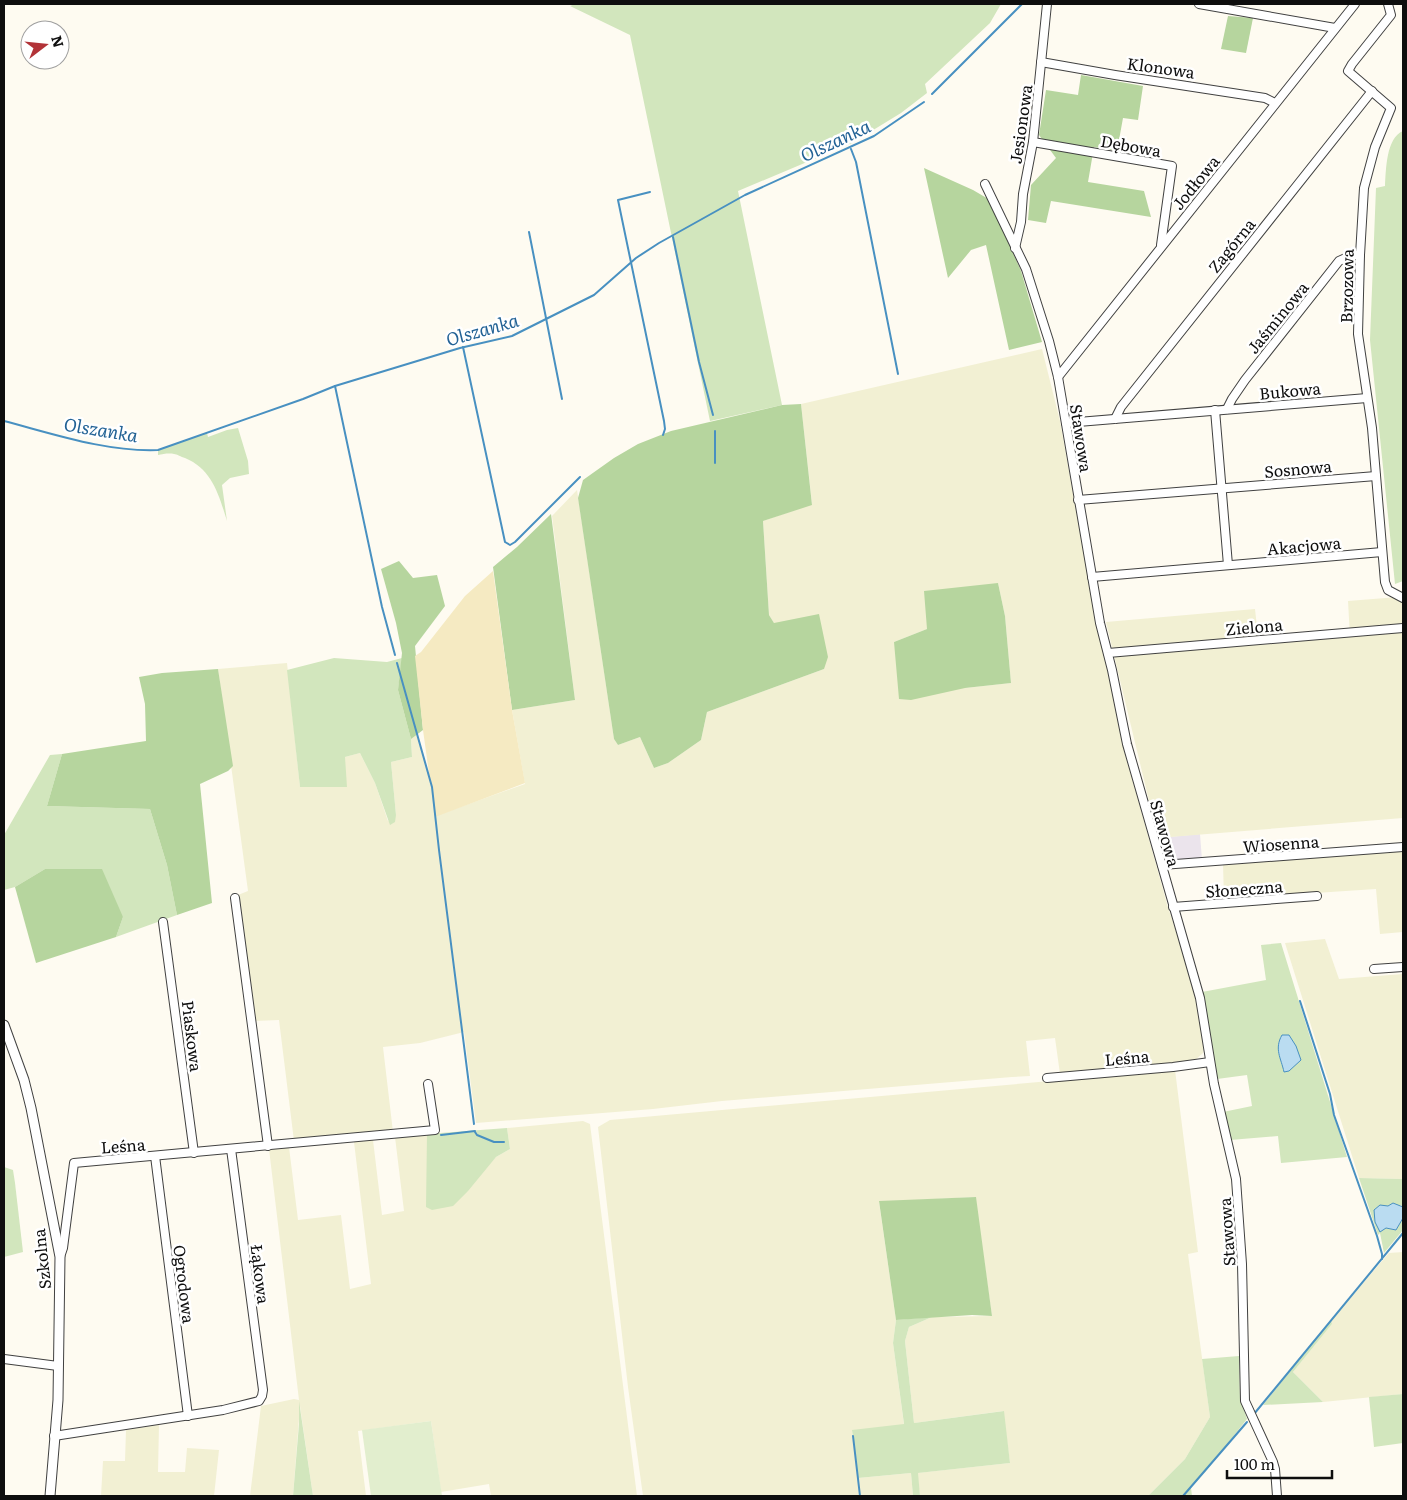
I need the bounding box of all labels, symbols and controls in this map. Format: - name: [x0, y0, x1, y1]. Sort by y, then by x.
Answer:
- north arrow: [20, 20, 70, 70]
- text: N: [47, 33, 70, 50]
- street label: Klonowa: [1125, 50, 1197, 84]
- street label: Jesionowa: [1003, 82, 1038, 165]
- water label: Olszanka: [795, 112, 875, 168]
- street label: Dębowa: [1099, 128, 1164, 162]
- street label: Jodłowa: [1165, 149, 1225, 214]
- street label: Zagórna: [1202, 212, 1261, 277]
- street label: Brzozowa: [1333, 248, 1359, 323]
- street label: Jaśminowa: [1240, 275, 1314, 358]
- water label: Olszanka: [442, 306, 522, 352]
- street label: Bukowa: [1258, 375, 1322, 405]
- street label: Stawowa: [1065, 402, 1099, 474]
- water label: Olszanka: [62, 410, 141, 448]
- street label: Sosnowa: [1263, 453, 1333, 483]
- street label: Akacjowa: [1266, 530, 1342, 560]
- street label: Zielona: [1224, 612, 1284, 640]
- street label: Stawowa: [1145, 797, 1187, 870]
- street label: Wiosenna: [1242, 828, 1320, 858]
- street label: Słoneczna: [1204, 873, 1284, 903]
- street label: Piaskowa: [177, 999, 209, 1073]
- street label: Leśna: [1104, 1043, 1151, 1071]
- street label: Leśna: [100, 1131, 147, 1159]
- street label: Stawowa: [1212, 1197, 1240, 1267]
- street label: Szkolna: [26, 1227, 56, 1290]
- street label: Ogrodowa: [168, 1243, 202, 1325]
- street label: Łąkowa: [245, 1243, 277, 1306]
- scale bar: [1227, 1448, 1332, 1480]
- text: 100 m: [1234, 1452, 1275, 1475]

